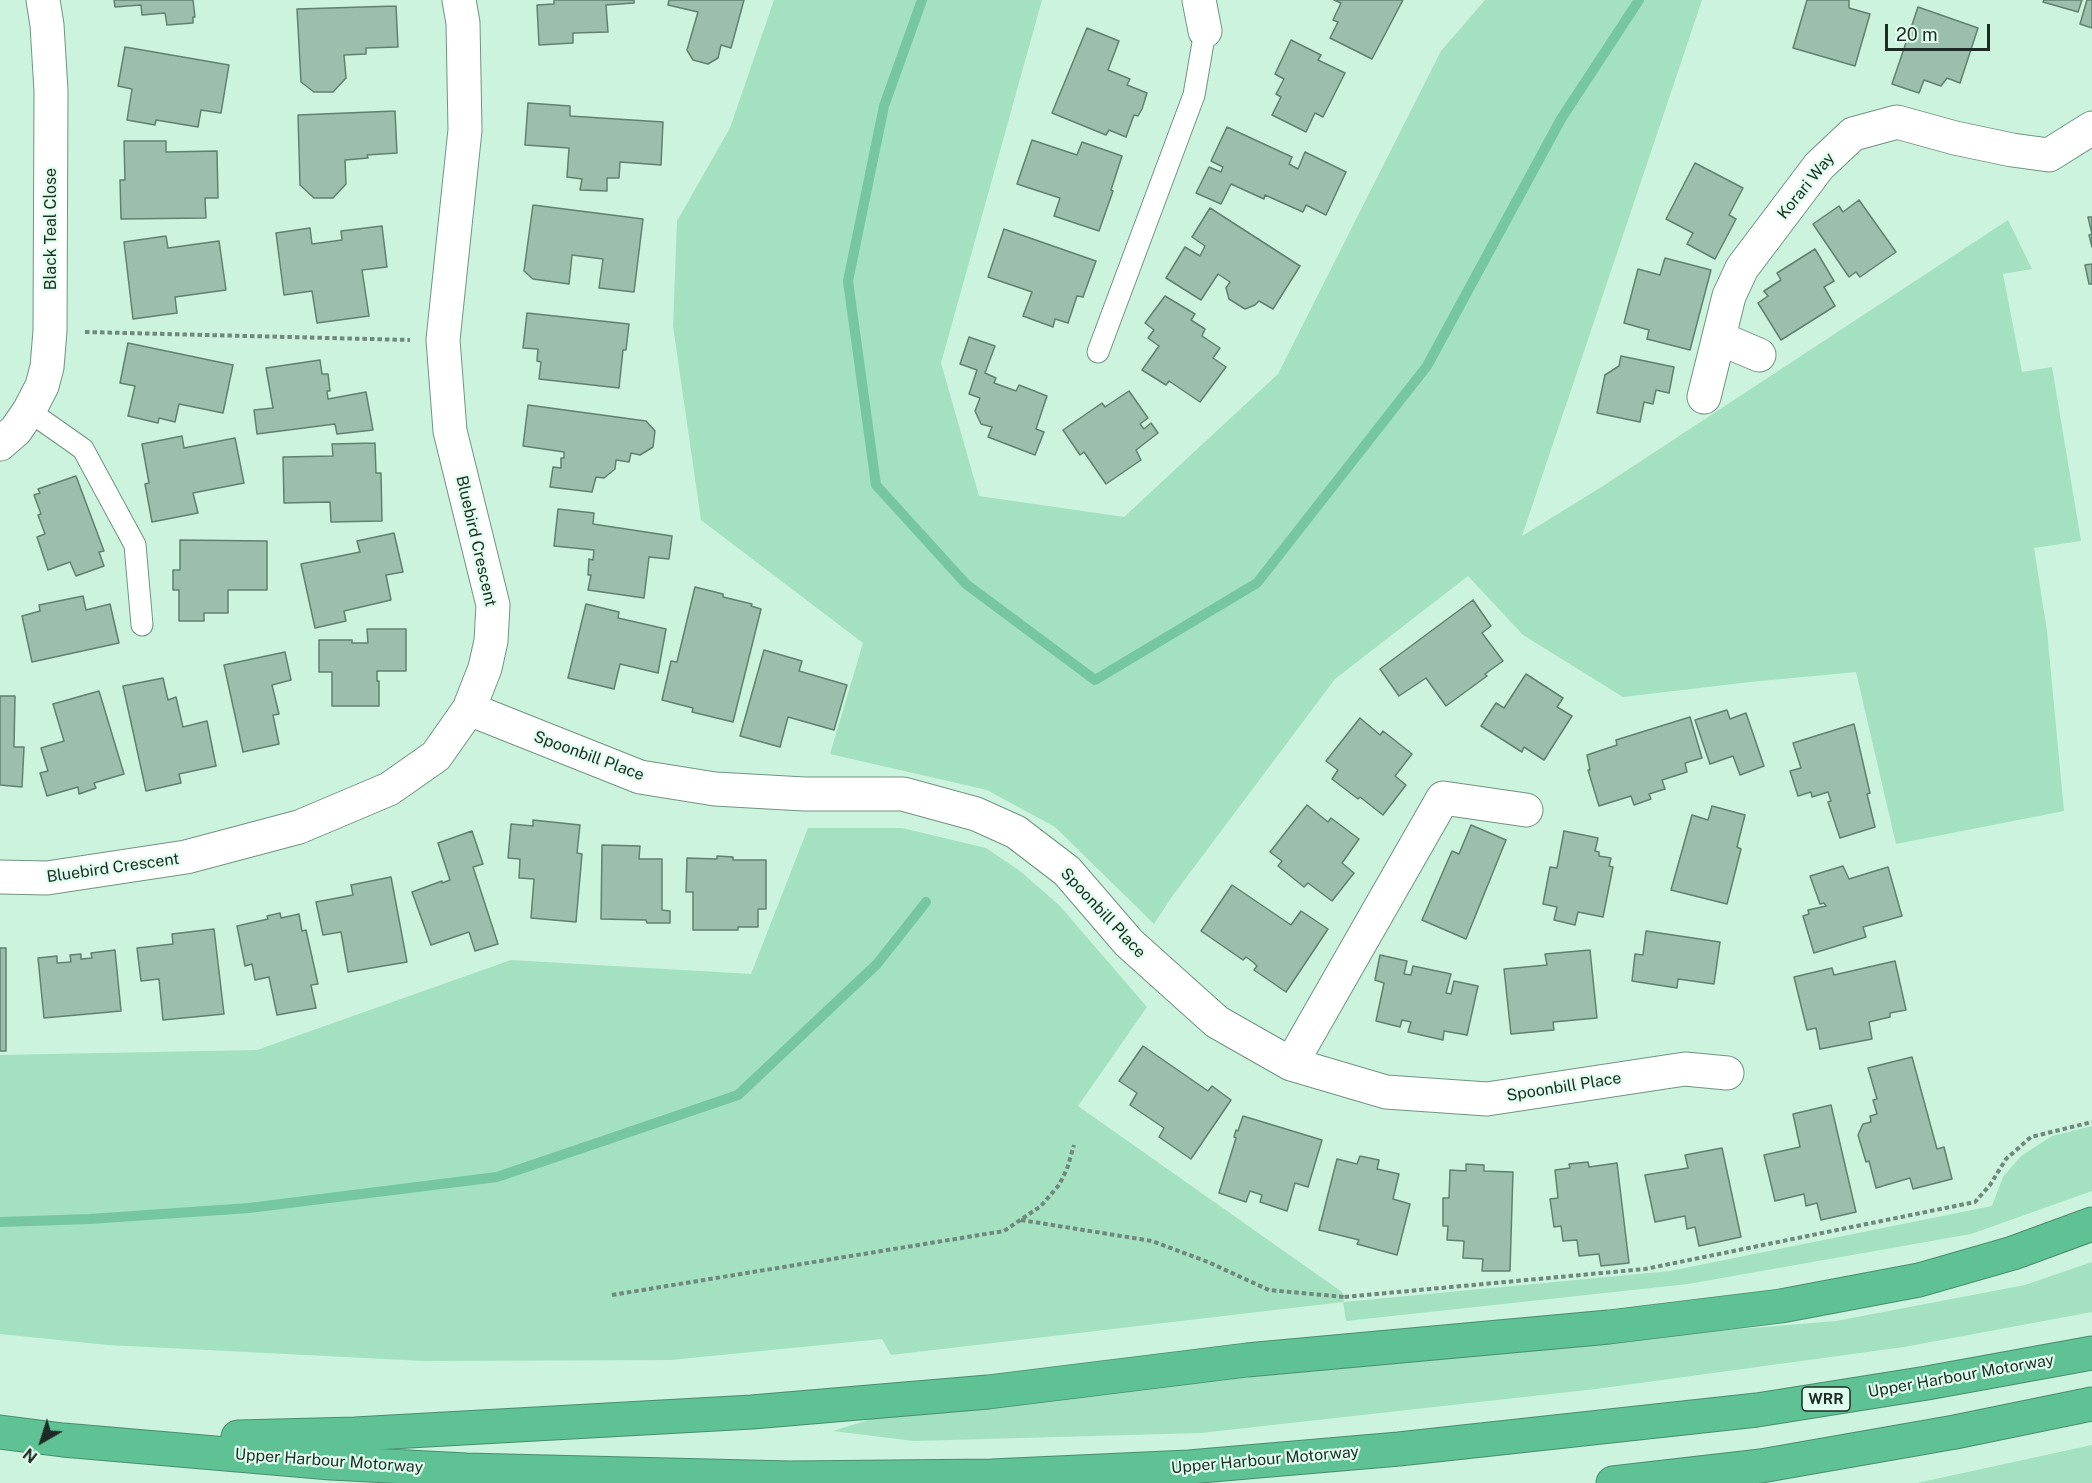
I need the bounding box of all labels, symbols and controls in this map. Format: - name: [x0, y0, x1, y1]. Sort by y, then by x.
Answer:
- scale bar: [1888, 12, 1993, 50]
- text: 20 m: [1896, 24, 1938, 45]
- street label: Korari Way: [1773, 149, 1839, 223]
- street label: Black Teal Close: [41, 168, 61, 290]
- street label: Bluebird Crescent: [452, 474, 500, 608]
- street label: Spoonbill Place: [531, 727, 647, 785]
- street label: Bluebird Crescent: [45, 849, 181, 887]
- street label: Spoonbill Place: [1056, 864, 1150, 962]
- street label: Spoonbill Place: [1505, 1068, 1623, 1106]
- street label: Upper Harbour Motorway: [1866, 1350, 2056, 1402]
- road number: WRR: [1802, 1387, 1850, 1411]
- north arrow: [12, 1411, 72, 1471]
- street label: Upper Harbour Motorway: [1170, 1442, 1360, 1478]
- text: N: [20, 1444, 41, 1467]
- street label: Upper Harbour Motorway: [234, 1445, 424, 1477]

